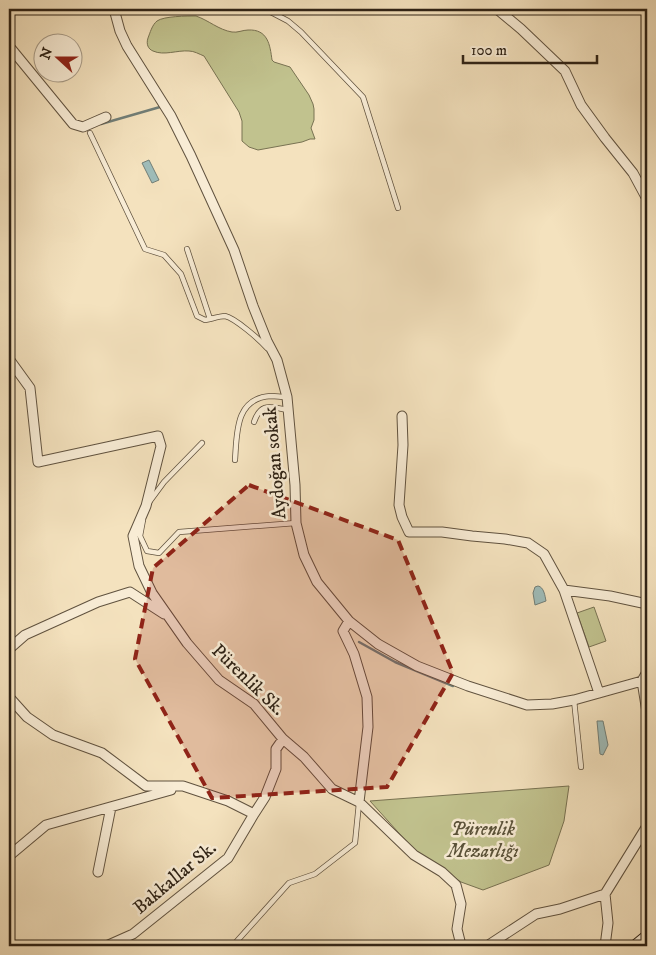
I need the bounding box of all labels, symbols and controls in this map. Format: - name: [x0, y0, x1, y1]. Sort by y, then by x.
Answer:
- north arrow: [32, 32, 82, 82]
- scale bar: [463, 32, 597, 64]
- text: 100 m: [471, 41, 507, 60]
- text: N: [36, 45, 57, 62]
- street label: Aydoğan sokak: [259, 405, 291, 520]
- street label: Pürenlik Sk.: [207, 639, 289, 721]
- park label: Pürenlik Mezarlığı: [446, 818, 518, 863]
- street label: Bakkallar Sk.: [129, 837, 221, 919]

